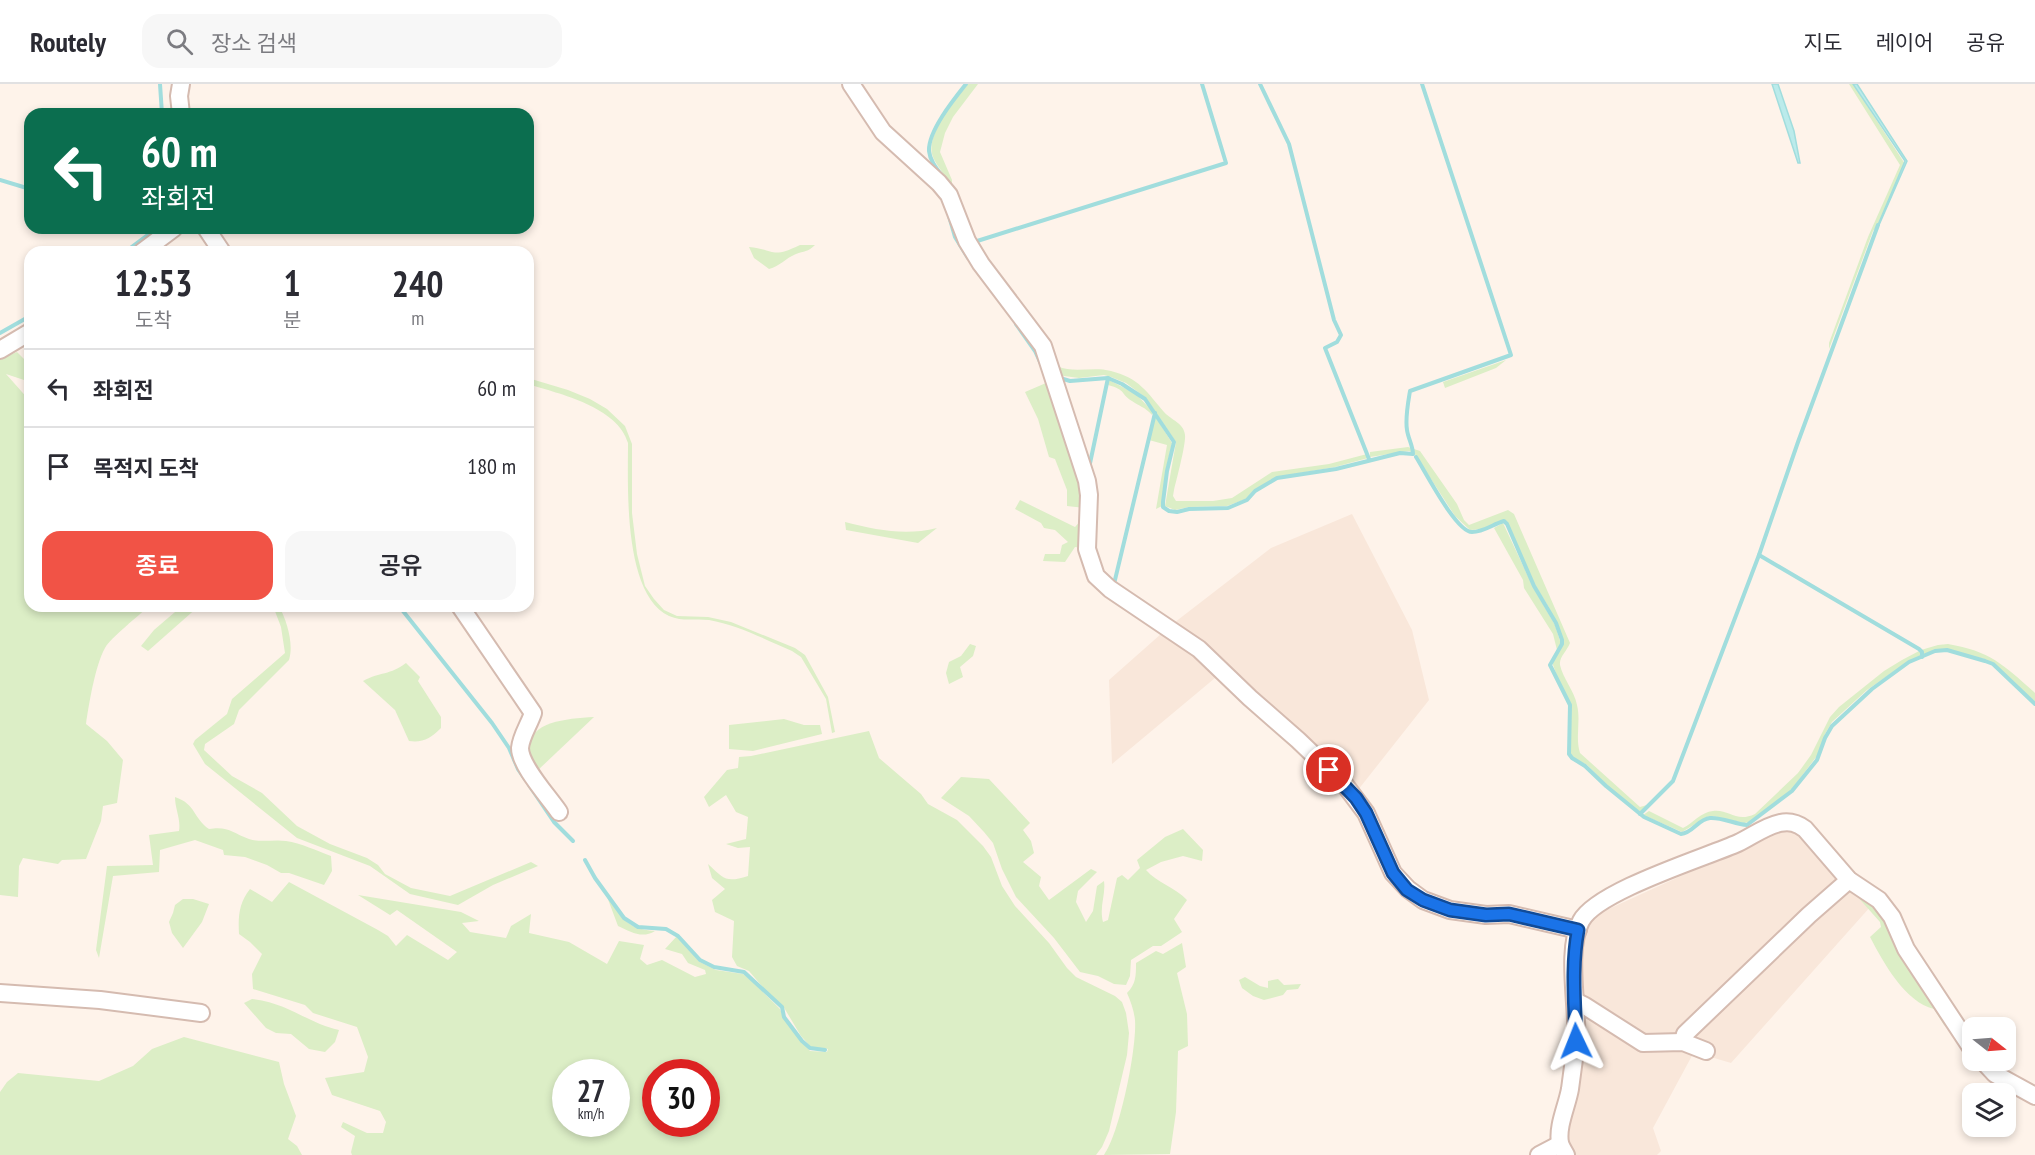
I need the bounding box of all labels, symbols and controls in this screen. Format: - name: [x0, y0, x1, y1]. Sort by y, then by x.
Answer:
- search box: [142, 14, 562, 68]
- text: Routely: [30, 23, 106, 60]
- icon: search: [163, 25, 196, 58]
- text: 장소 검색: [211, 29, 297, 57]
- text: 지도: [1804, 29, 1842, 56]
- text: 레이어: [1875, 29, 1933, 56]
- text: 공유: [1966, 29, 2005, 56]
- text: 60 m: [141, 124, 218, 179]
- icon: left: [42, 132, 120, 210]
- text: 좌회전: [141, 181, 216, 215]
- text: 12:53: [115, 259, 192, 306]
- text: 1: [284, 259, 301, 306]
- text: 240: [392, 260, 443, 307]
- text: m: [411, 305, 424, 331]
- text: 도착: [135, 307, 172, 333]
- text: 분: [283, 307, 301, 333]
- icon: left: [42, 372, 75, 405]
- text: 60 m: [477, 374, 516, 402]
- text: 좌회전: [93, 376, 154, 404]
- icon: arrive: [42, 450, 75, 483]
- text: 180 m: [467, 452, 516, 480]
- text: 목적지 도착: [93, 454, 199, 482]
- button: 종료: [42, 531, 273, 600]
- button: 공유: [285, 531, 516, 600]
- pin: [1303, 744, 1354, 795]
- icon: arrive: [1312, 753, 1345, 786]
- position arrow: [1544, 1009, 1608, 1073]
- north arrow: [1962, 1017, 2016, 1071]
- map controls: [1962, 1017, 2016, 1137]
- speed limit sign: 30: [642, 1059, 720, 1137]
- text: 27: [577, 1071, 605, 1110]
- button: layers: [1962, 1083, 2016, 1137]
- text: km/h: [578, 1104, 604, 1123]

